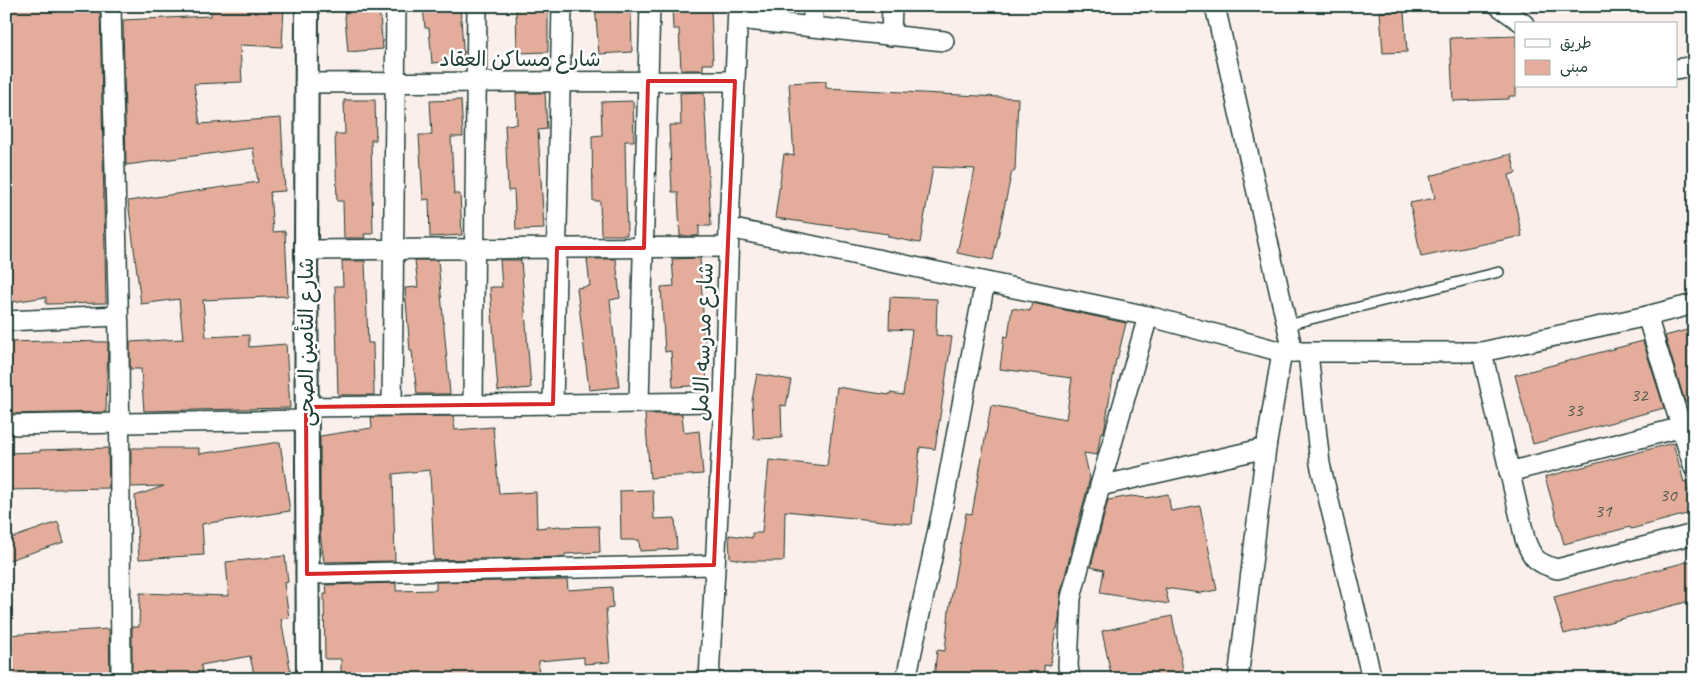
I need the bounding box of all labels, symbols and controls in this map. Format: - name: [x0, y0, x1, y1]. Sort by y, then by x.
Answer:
- legend: [1515, 22, 1678, 88]
- text: طريق: [1560, 34, 1592, 53]
- street label: شارع مساكن العقاد: [439, 46, 601, 74]
- text: مبنى: [1560, 58, 1588, 77]
- street label: شارع التأمين الصحى: [293, 257, 321, 427]
- street label: شارع مدرسه الامل: [687, 262, 721, 422]
- house number: 32: [1630, 383, 1649, 407]
- house number: 33: [1565, 398, 1584, 422]
- house number: 30: [1659, 483, 1678, 507]
- house number: 31: [1594, 499, 1613, 523]

